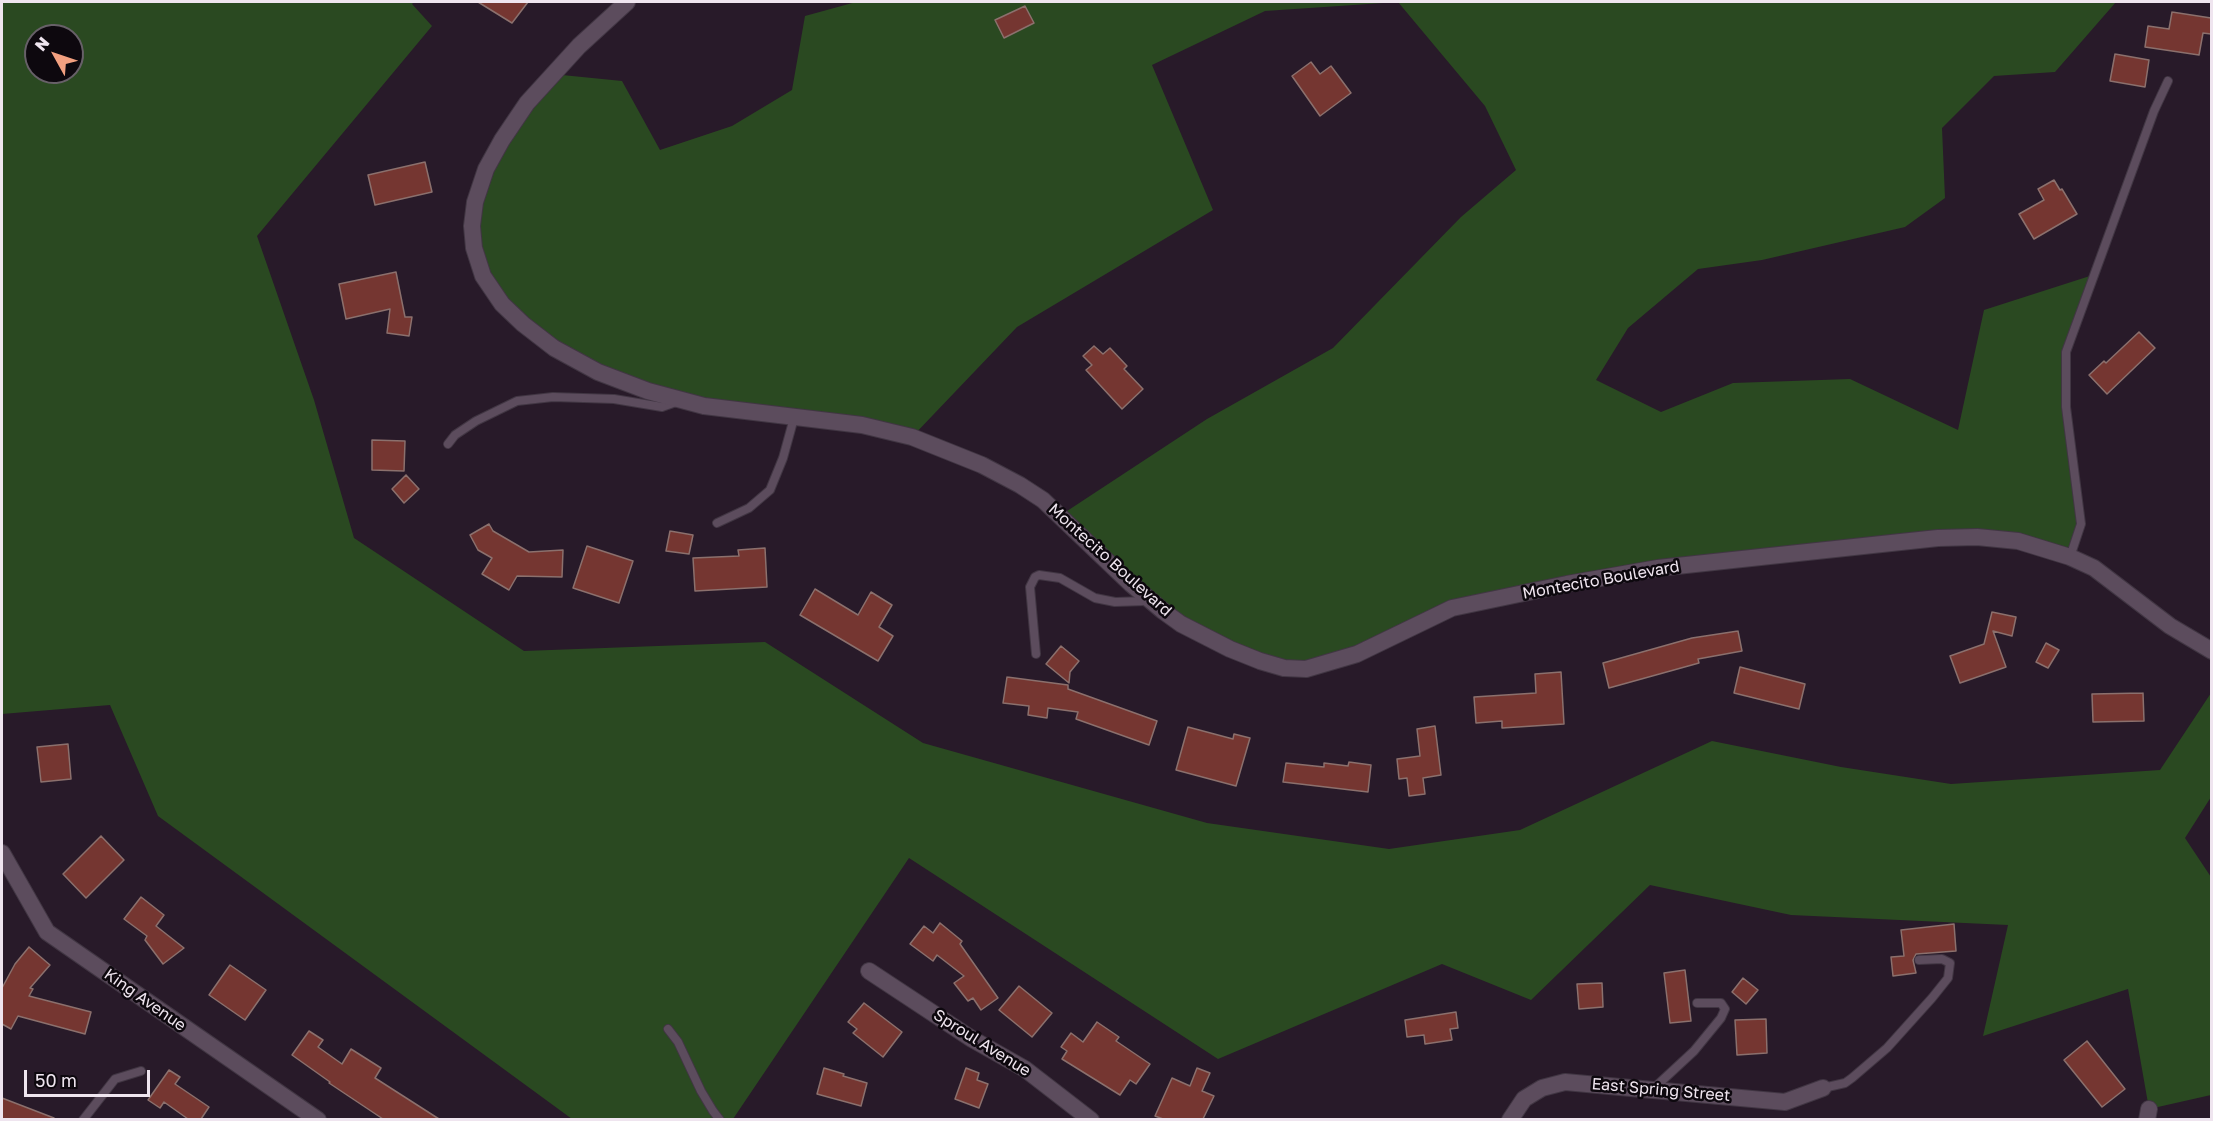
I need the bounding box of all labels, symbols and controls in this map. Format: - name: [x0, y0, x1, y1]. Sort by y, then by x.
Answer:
- north arrow: [24, 24, 84, 84]
- text: N: [30, 33, 53, 55]
- street label: Montecito Boulevard: [1044, 500, 1176, 620]
- street label: Montecito Boulevard: [1521, 557, 1681, 603]
- street label: King Avenue: [100, 965, 190, 1035]
- street label: Sproul Avenue: [930, 1005, 1034, 1081]
- scale bar: [27, 1058, 153, 1096]
- text: 50 m: [35, 1069, 77, 1091]
- street label: East Spring Street: [1591, 1074, 1731, 1106]

